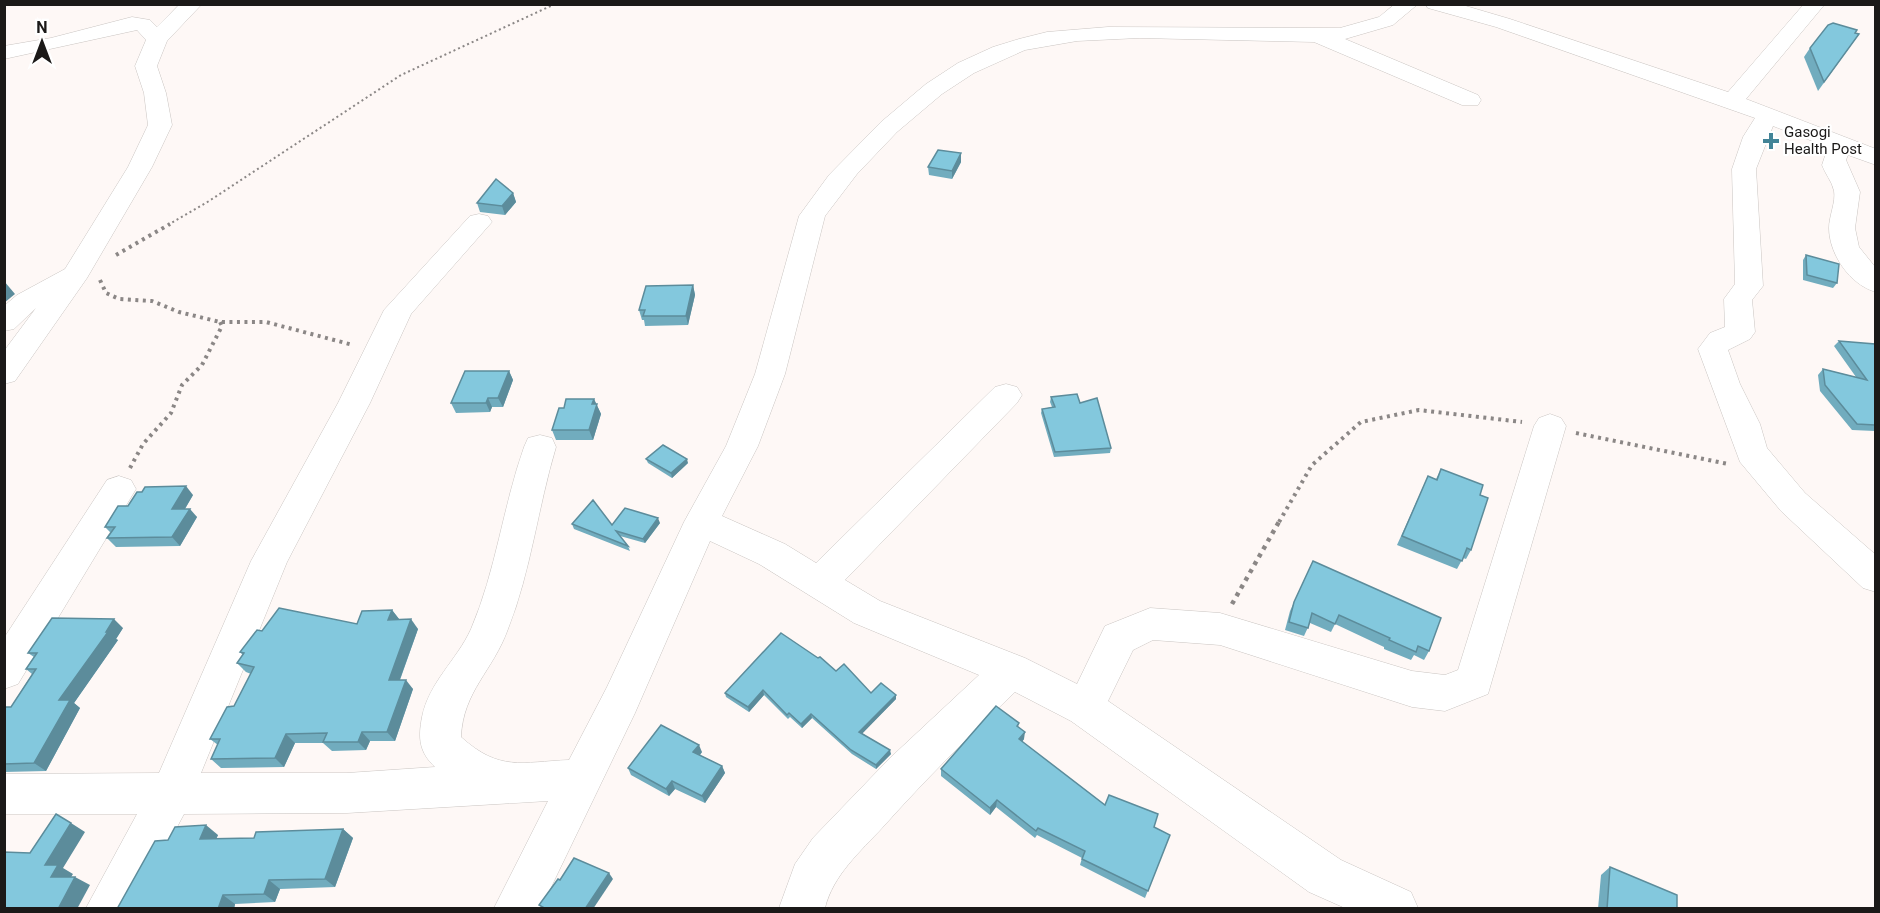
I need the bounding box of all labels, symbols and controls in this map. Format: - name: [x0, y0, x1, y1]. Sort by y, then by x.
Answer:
- north arrow: [12, 12, 72, 72]
- text: N: [36, 18, 48, 37]
- place label: Gasogi Health Post: [1784, 123, 1862, 158]
- marker: Gasogi Health Post: [1762, 132, 1780, 150]

